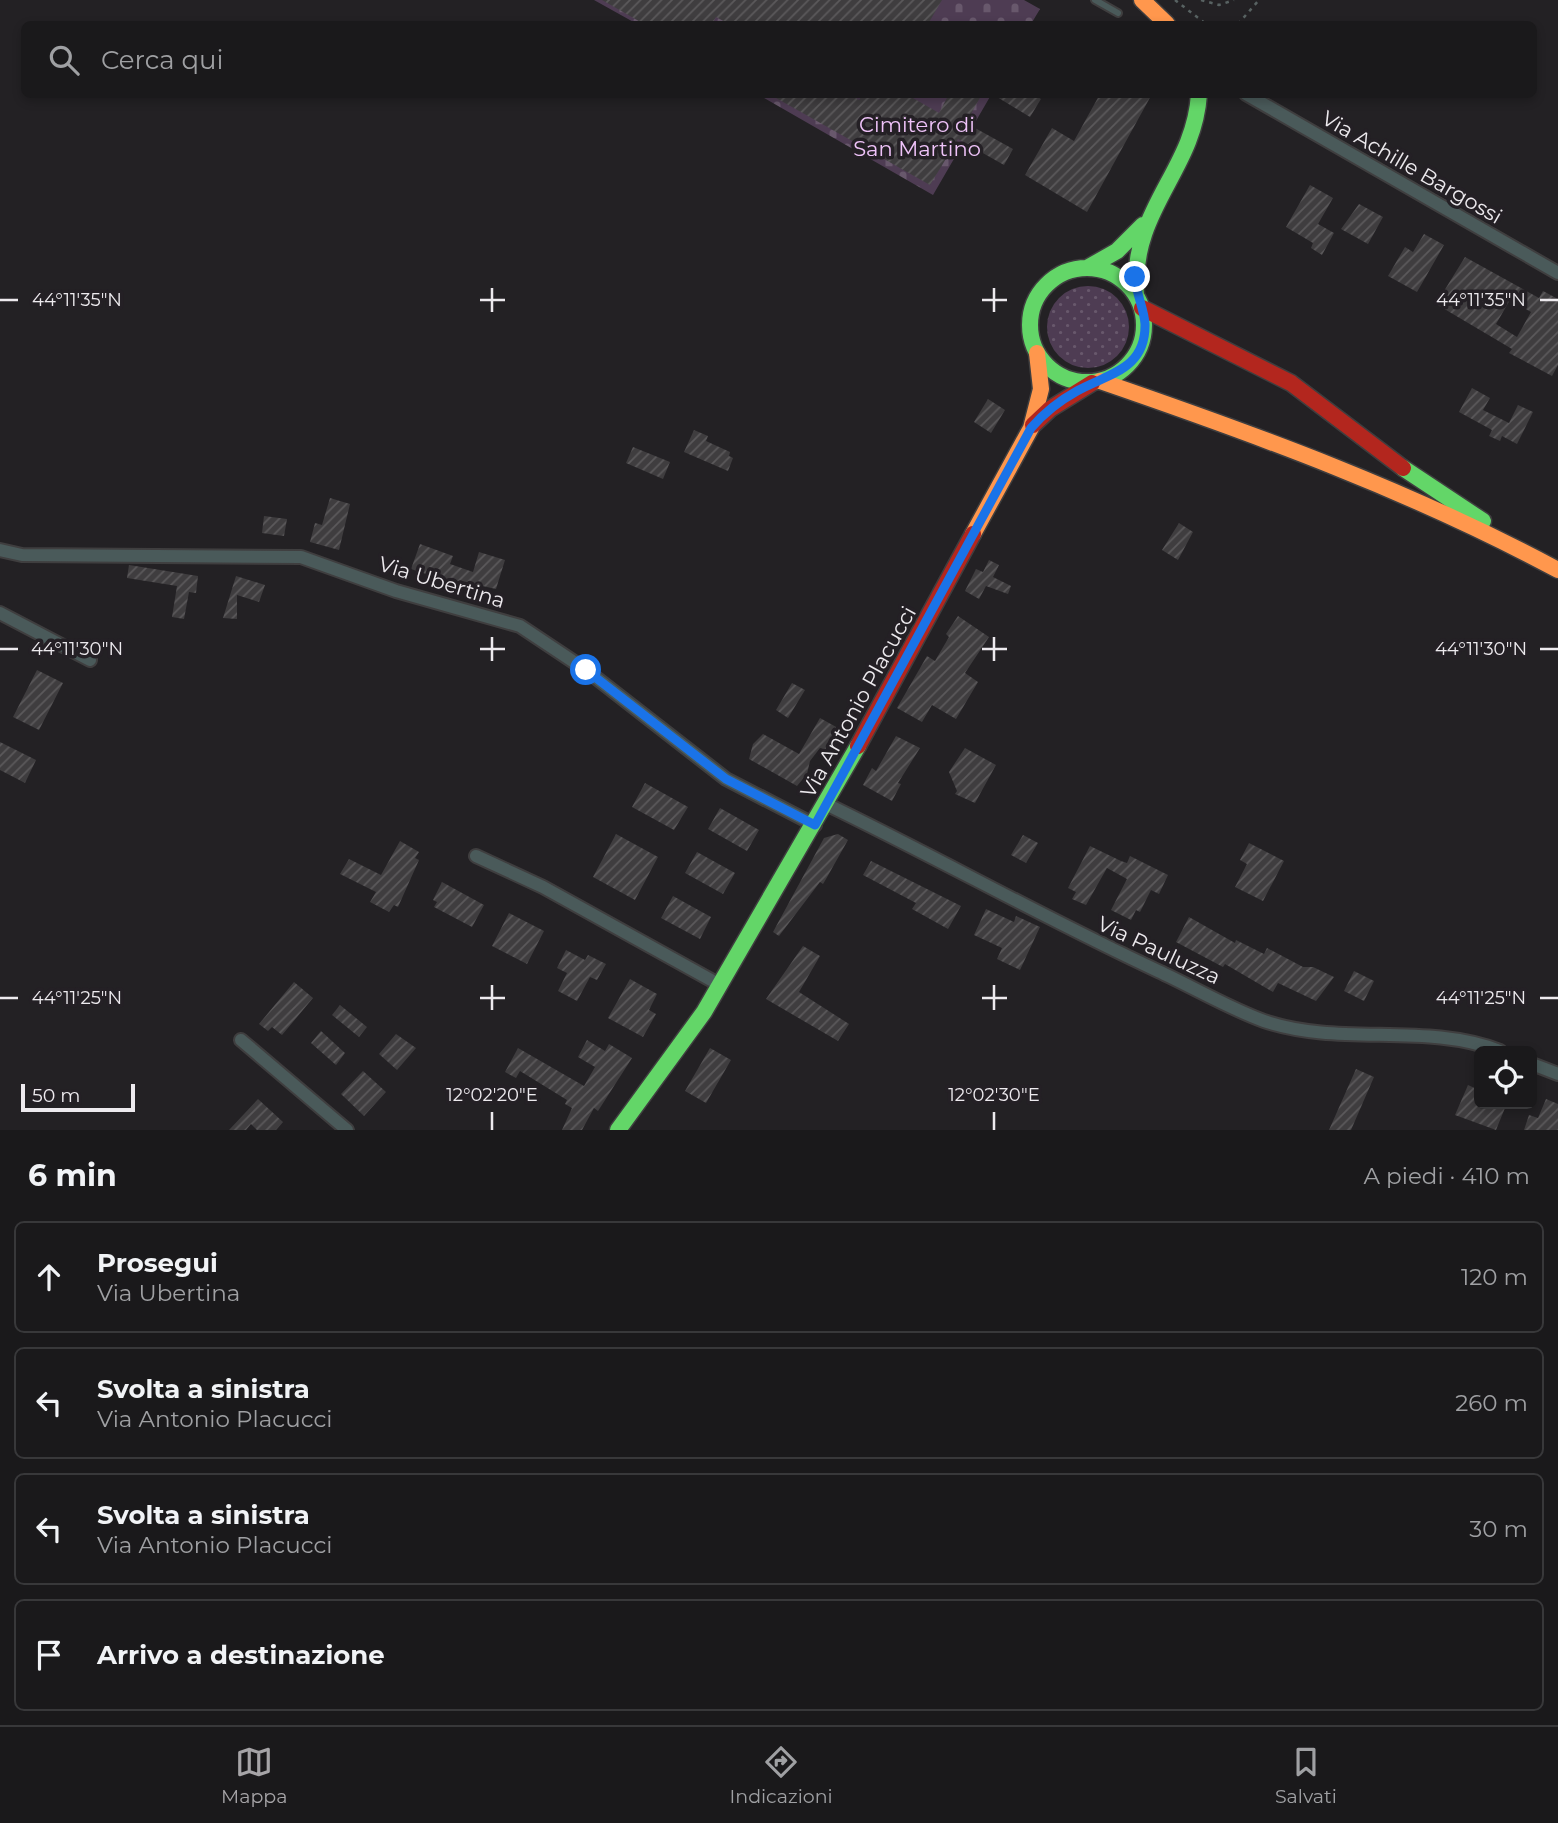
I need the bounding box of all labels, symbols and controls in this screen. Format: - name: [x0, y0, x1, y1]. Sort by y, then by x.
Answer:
- search box: [21, 21, 1537, 98]
- icon: search: [45, 41, 83, 79]
- text: Cerca qui: [101, 44, 224, 76]
- street label: Via Achille Bargossi: [1317, 105, 1507, 229]
- park label: Cimitero di San Martino: [853, 112, 981, 161]
- route end: [1119, 261, 1150, 292]
- text: 44°11'35"N: [32, 289, 122, 311]
- text: 44°11'35"N: [1436, 289, 1526, 311]
- street label: Via Ubertina: [376, 551, 508, 613]
- street label: Via Antonio Placucci: [795, 602, 921, 802]
- text: 44°11'30"N: [31, 638, 123, 660]
- text: 44°11'30"N: [1435, 638, 1527, 660]
- route start: [570, 654, 601, 685]
- street label: Via Pauluzza: [1094, 911, 1224, 989]
- text: 44°11'25"N: [32, 987, 122, 1009]
- text: 44°11'25"N: [1436, 987, 1526, 1009]
- map controls: [1474, 1046, 1537, 1109]
- button: locate: [1474, 1046, 1537, 1109]
- scale bar: [21, 1081, 135, 1113]
- text: 50 m: [32, 1084, 80, 1107]
- text: 12°02'20"E: [446, 1084, 538, 1106]
- text: 12°02'30"E: [948, 1084, 1040, 1106]
- text: 6 min: [28, 1157, 117, 1194]
- text: A piedi · 410 m: [1364, 1162, 1530, 1190]
- text: Prosegui: [97, 1247, 218, 1279]
- icon: ahead: [30, 1258, 68, 1296]
- text: 120 m: [1461, 1263, 1528, 1291]
- text: Via Ubertina: [97, 1279, 240, 1307]
- text: Svolta a sinistra: [97, 1373, 310, 1405]
- icon: left: [30, 1384, 68, 1422]
- text: 260 m: [1455, 1389, 1528, 1417]
- text: Via Antonio Placucci: [97, 1405, 332, 1433]
- text: Svolta a sinistra: [97, 1499, 310, 1531]
- icon: left: [30, 1510, 68, 1548]
- text: 30 m: [1469, 1515, 1528, 1543]
- text: Via Antonio Placucci: [97, 1531, 332, 1559]
- icon: arrive: [30, 1636, 68, 1674]
- text: Arrivo a destinazione: [97, 1639, 385, 1671]
- tab: Mappa: [221, 1743, 287, 1808]
- tab: Indicazioni: [730, 1743, 833, 1808]
- tab: Salvati: [1275, 1743, 1337, 1808]

